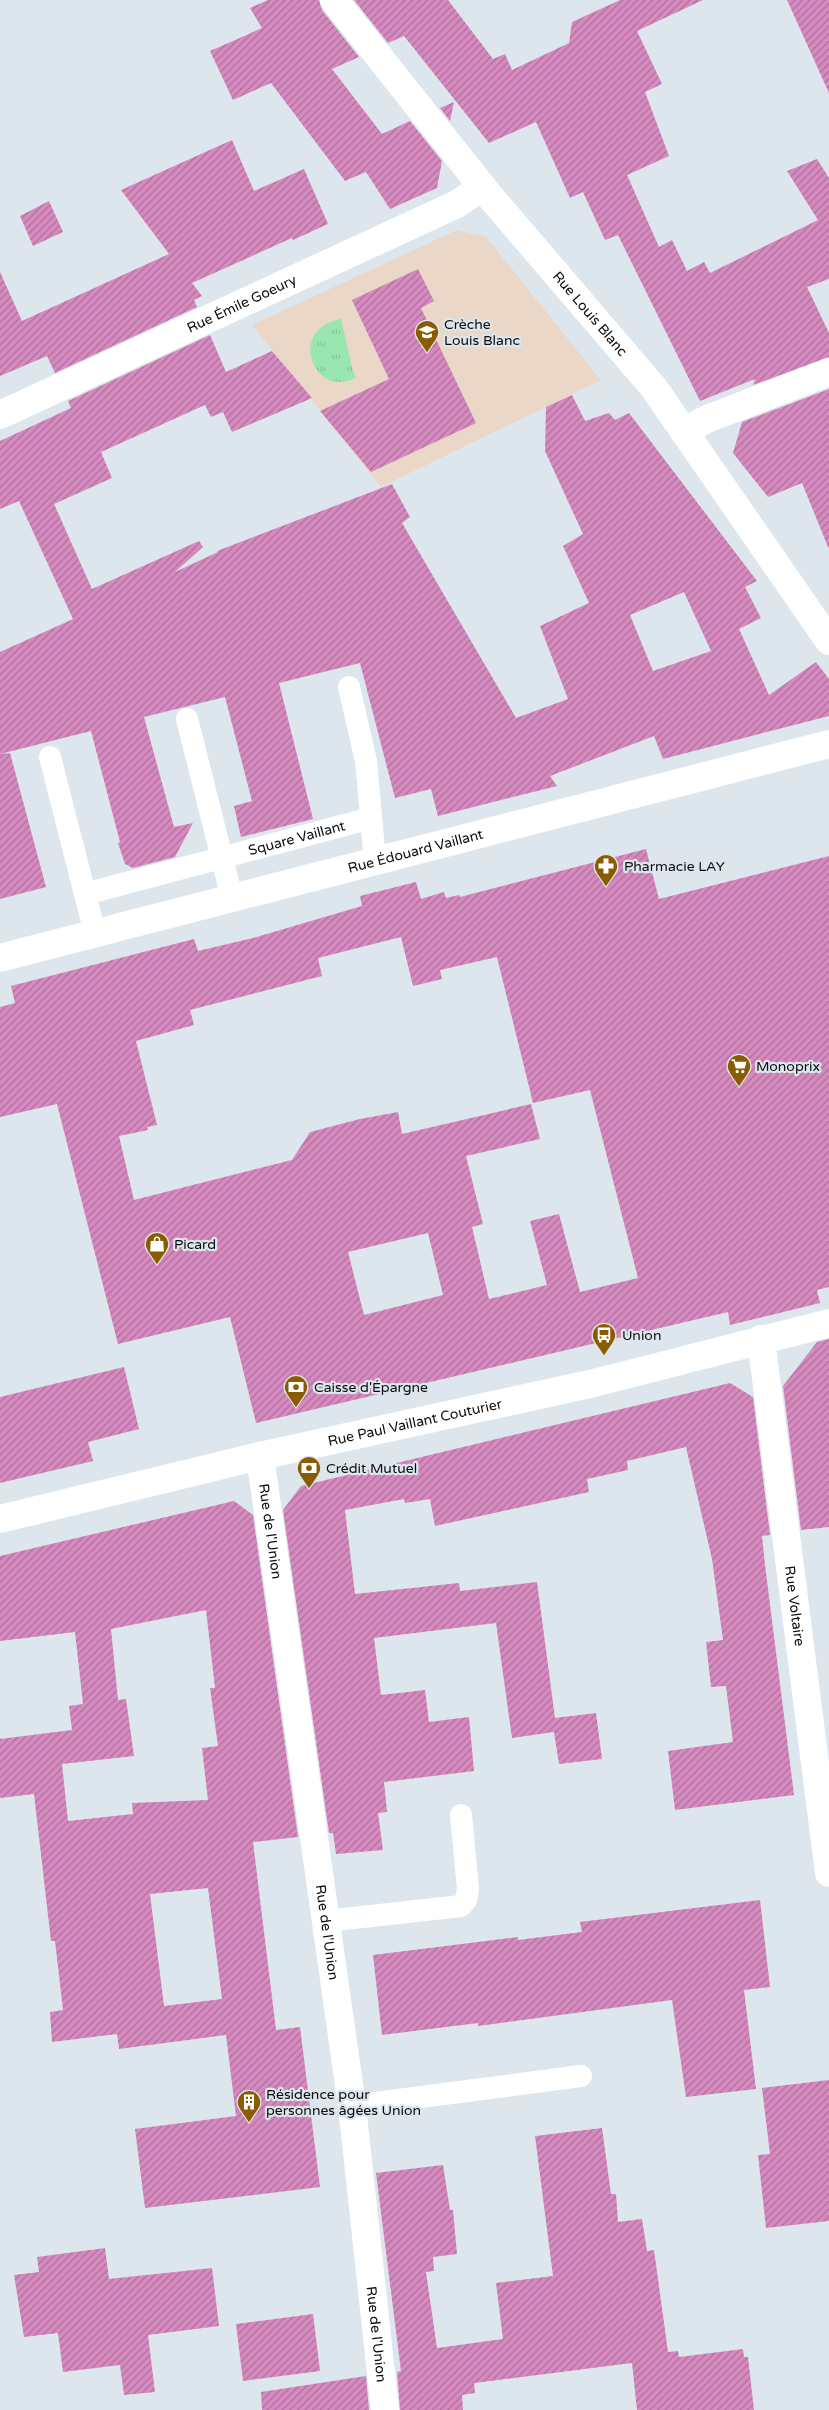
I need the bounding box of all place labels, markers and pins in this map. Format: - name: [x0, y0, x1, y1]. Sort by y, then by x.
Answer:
- place label: Crèche Louis Blanc: [444, 316, 520, 349]
- school or university icon: Crèche Louis Blanc: [414, 319, 440, 353]
- pharmacy icon: Pharmacie LAY: [593, 853, 619, 887]
- place label: Pharmacie LAY: [624, 858, 725, 875]
- supermarket icon: Monoprix: [726, 1053, 752, 1087]
- place label: Monoprix: [756, 1058, 820, 1075]
- shop icon: Picard: [144, 1231, 170, 1265]
- place label: Picard: [174, 1236, 216, 1253]
- bus stop icon: Union: [591, 1322, 617, 1356]
- place label: Union: [622, 1327, 661, 1344]
- bank icon: Caisse d'Épargne: [283, 1374, 309, 1408]
- place label: Caisse d'Épargne: [314, 1379, 428, 1396]
- bank icon: Crédit Mutuel: [296, 1455, 322, 1489]
- place label: Crédit Mutuel: [326, 1460, 417, 1477]
- place label: Résidence pour personnes âgées Union: [266, 2086, 421, 2119]
- building icon: Résidence pour personnes âgées Union: [236, 2089, 262, 2123]

